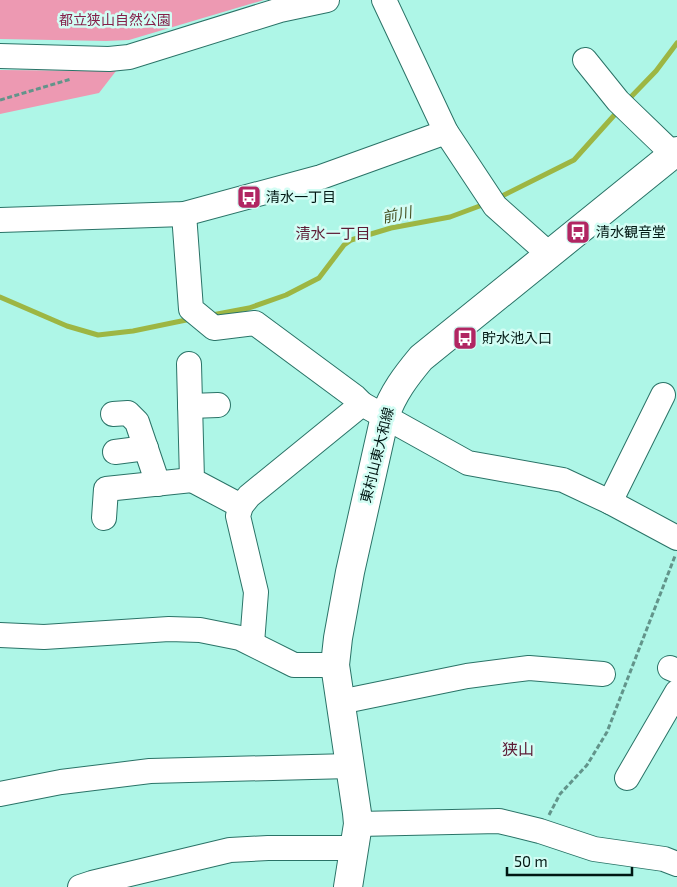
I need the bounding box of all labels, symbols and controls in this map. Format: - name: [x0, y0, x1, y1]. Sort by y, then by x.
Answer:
- park label: 都立狭山自然公園: [59, 11, 171, 28]
- bus stop icon: 清水一丁目: [236, 184, 262, 210]
- place label: 清水一丁目: [266, 188, 336, 205]
- water label: 前川: [380, 202, 415, 226]
- bus stop icon: 清水観音堂: [565, 219, 591, 245]
- place label: 清水観音堂: [596, 223, 666, 240]
- district label: 清水一丁目: [295, 224, 371, 242]
- bus stop icon: 貯水池入口: [452, 325, 478, 351]
- place label: 貯水池入口: [482, 329, 552, 346]
- street label: 東村山東大和線: [356, 405, 397, 504]
- district label: 狭山: [502, 739, 534, 758]
- scale bar: [507, 844, 632, 876]
- text: 50 m: [514, 852, 548, 870]

